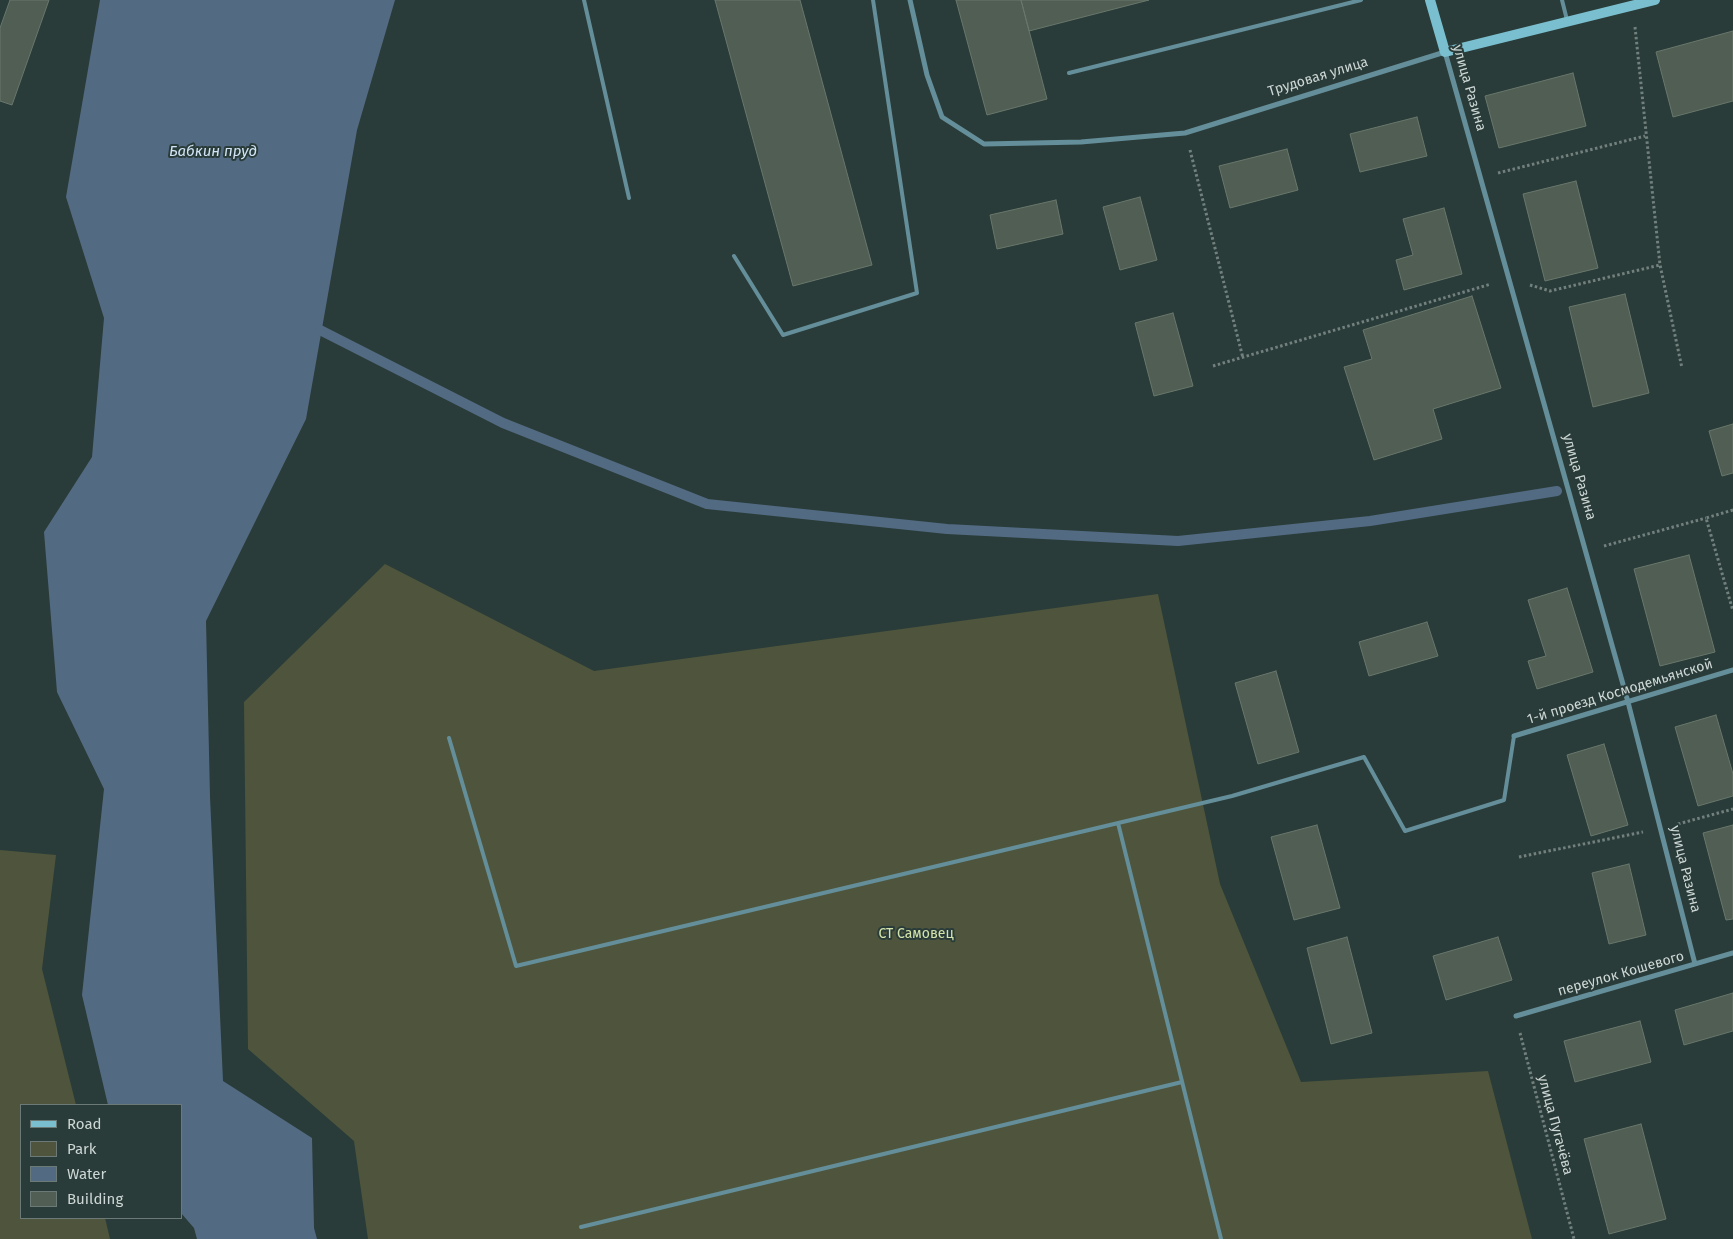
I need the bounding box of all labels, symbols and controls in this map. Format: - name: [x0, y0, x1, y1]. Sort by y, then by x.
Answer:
- street label: улица Разина: [1449, 43, 1489, 133]
- street label: Трудовая улица: [1266, 54, 1370, 100]
- water label: Бабкин пруд: [169, 143, 257, 161]
- street label: улица Разина: [1559, 432, 1599, 522]
- street label: 1-й проезд Космодемьянской: [1525, 656, 1715, 728]
- street label: улица Разина: [1666, 824, 1704, 914]
- park label: СТ Самовец: [878, 926, 954, 942]
- street label: переулок Кошевого: [1556, 948, 1686, 1000]
- street label: улица Пугачёва: [1534, 1073, 1576, 1177]
- legend: [20, 1104, 182, 1219]
- text: Road: [67, 1115, 102, 1133]
- text: Park: [67, 1140, 97, 1158]
- text: Water: [67, 1165, 106, 1183]
- text: Building: [67, 1190, 123, 1208]

